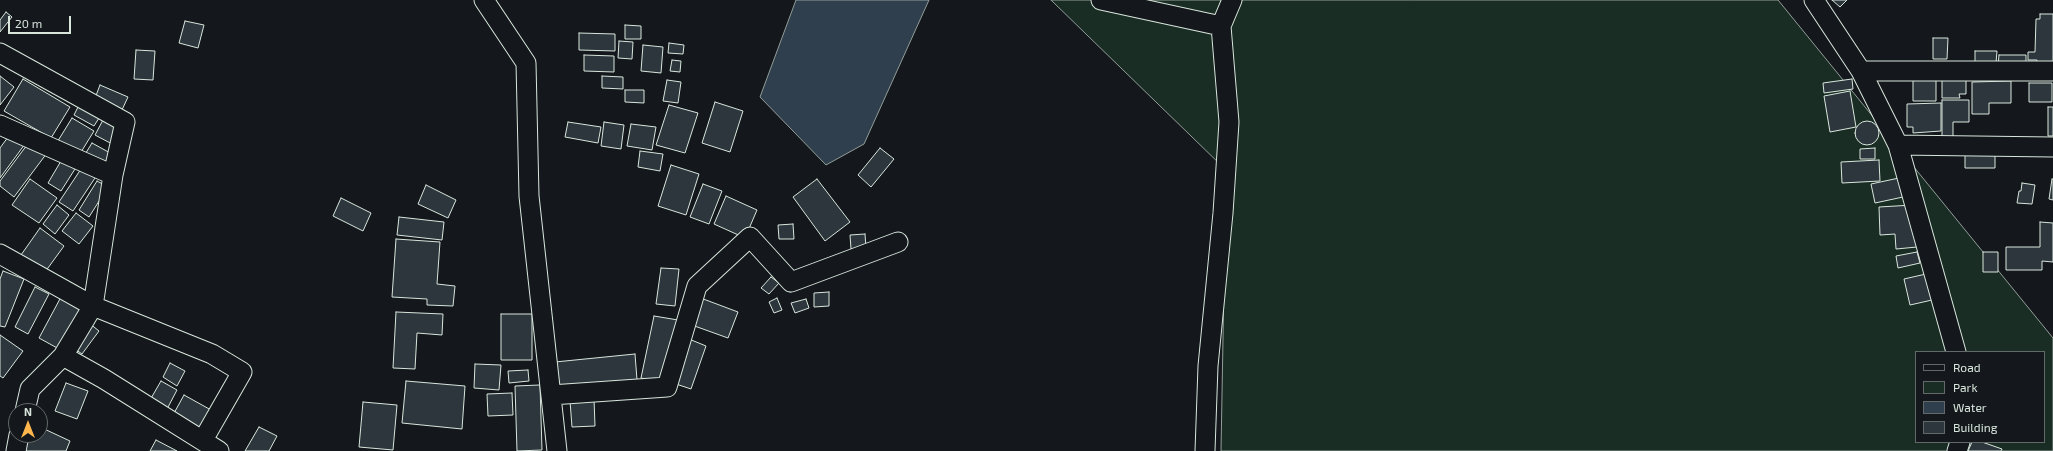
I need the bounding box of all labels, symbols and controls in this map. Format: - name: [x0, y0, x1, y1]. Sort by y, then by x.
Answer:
- scale bar: [10, 8, 73, 34]
- text: 20 m: [15, 16, 42, 30]
- legend: [1915, 351, 2045, 443]
- text: Road: [1953, 360, 1981, 374]
- text: Park: [1953, 380, 1978, 394]
- text: Water: [1953, 400, 1987, 414]
- north arrow: [8, 403, 48, 443]
- text: N: [24, 405, 32, 418]
- text: Building: [1953, 420, 1997, 434]

